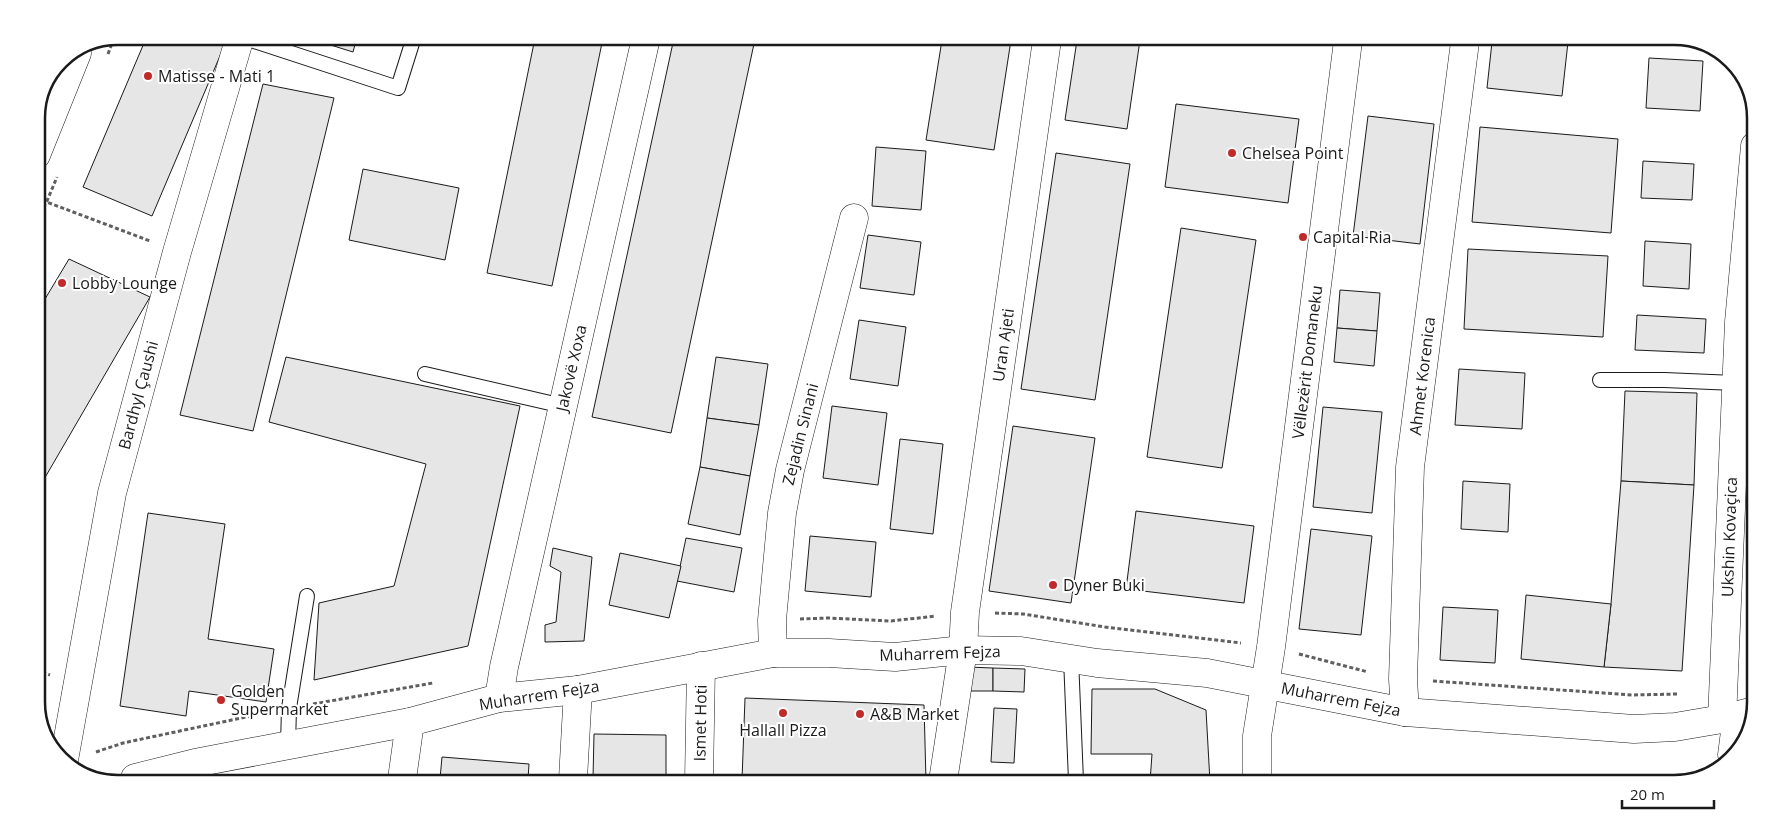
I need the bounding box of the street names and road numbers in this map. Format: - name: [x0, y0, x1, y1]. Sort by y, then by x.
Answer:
- street label: Vëllezërit Domaneku: [1287, 284, 1327, 440]
- street label: Uran Ajeti: [987, 307, 1019, 383]
- street label: Ahmet Korenica: [1404, 316, 1440, 436]
- street label: Jakovë Xoxa: [550, 322, 592, 416]
- street label: Bardhyl Çaushi: [113, 338, 163, 452]
- street label: Zejadin Sinani: [777, 381, 823, 487]
- street label: Ukshin Kovaçica: [1716, 477, 1742, 597]
- street label: Muharrem Fejza: [879, 640, 1001, 666]
- street label: Muharrem Fejza: [477, 675, 601, 715]
- street label: Muharrem Fejza: [1279, 677, 1403, 721]
- street label: Ismet Hoti: [688, 684, 712, 762]

